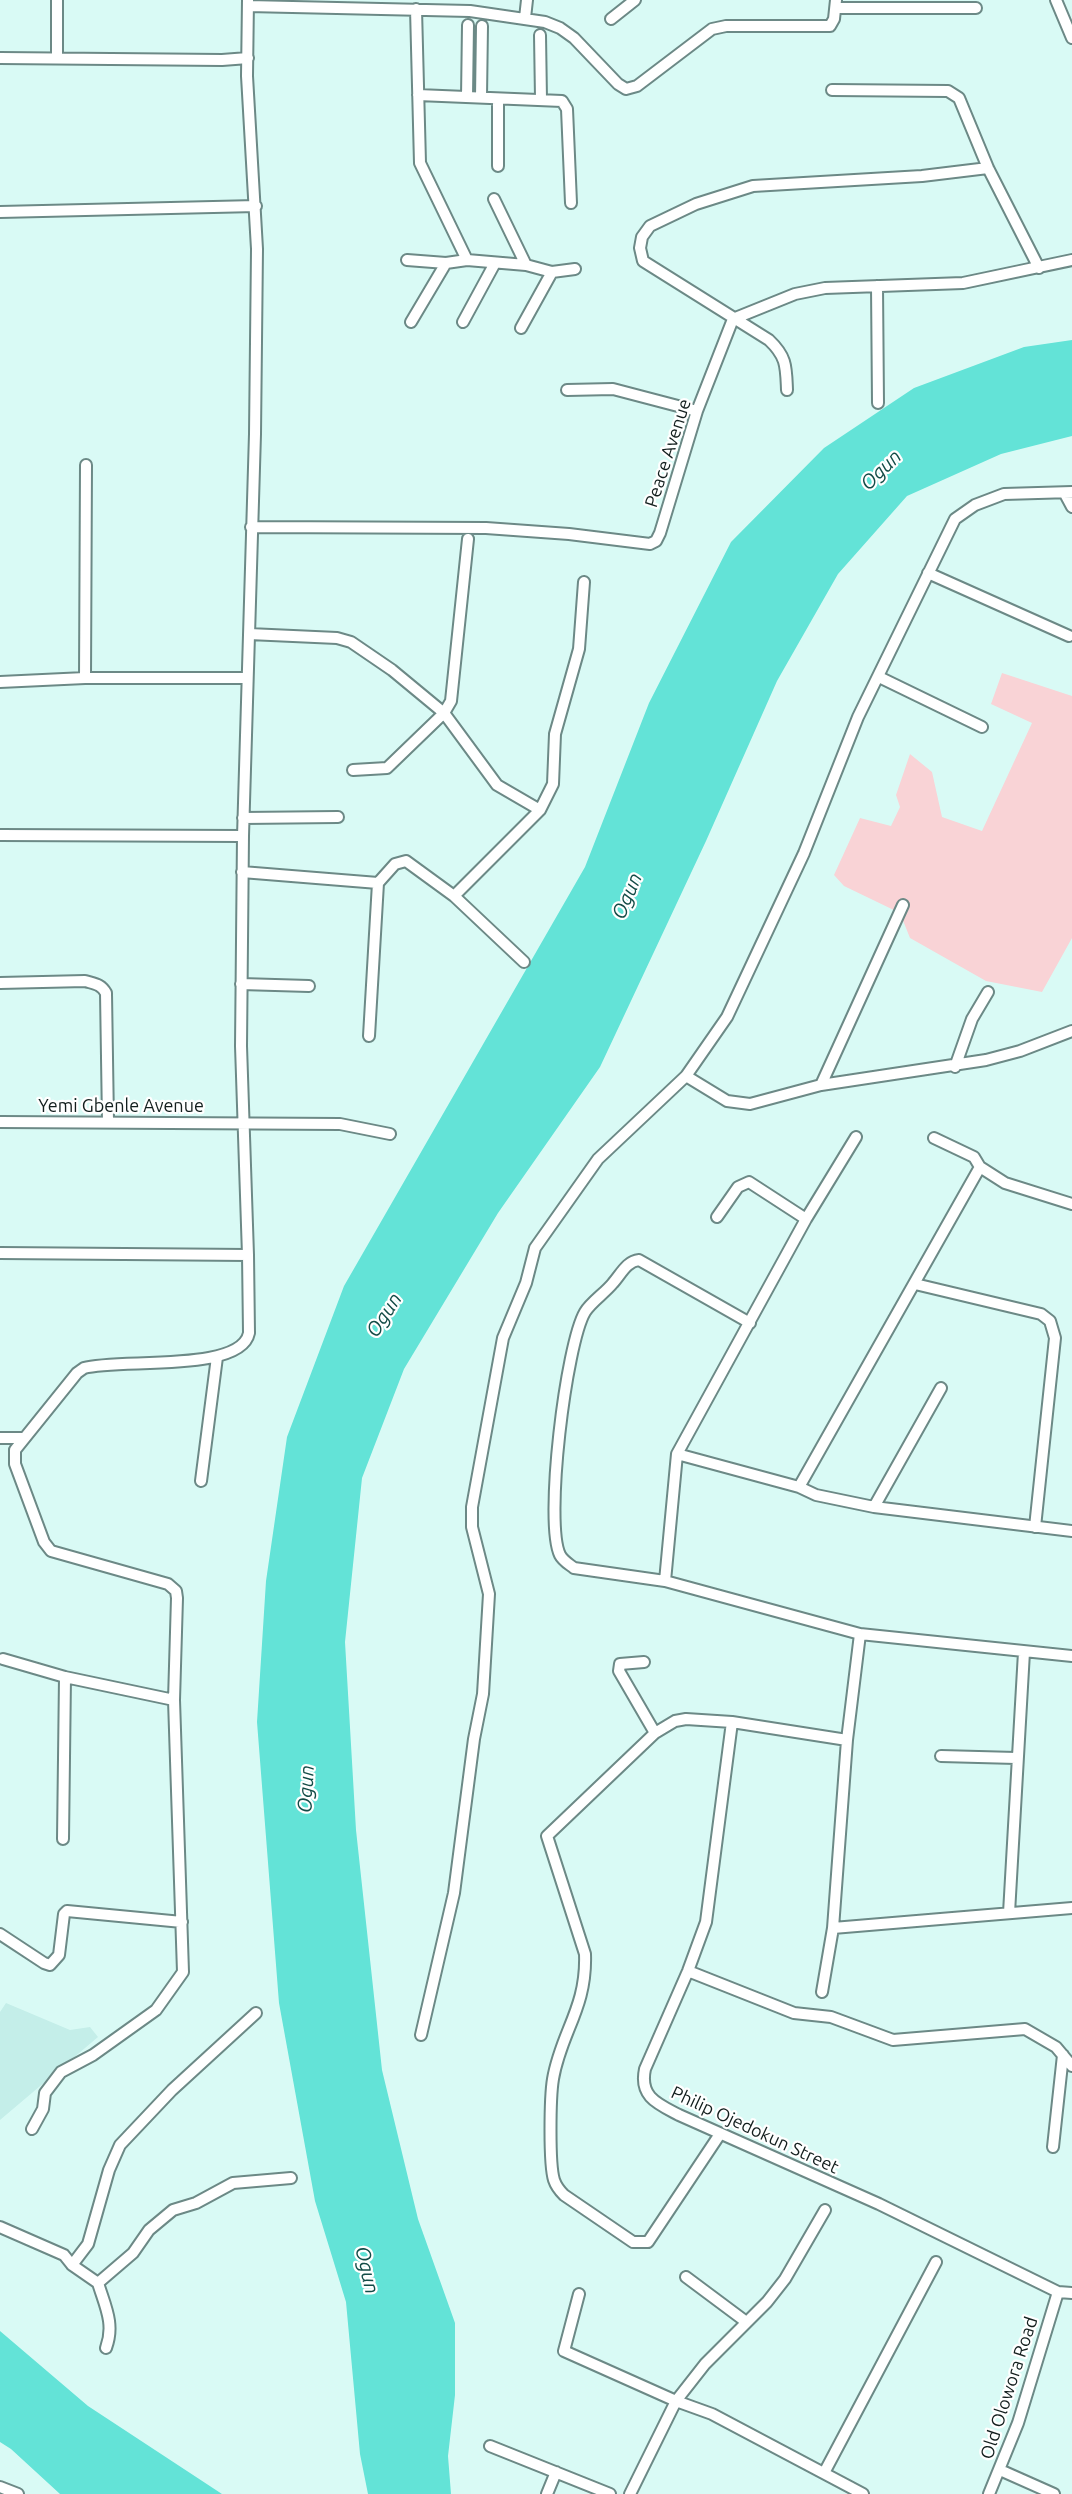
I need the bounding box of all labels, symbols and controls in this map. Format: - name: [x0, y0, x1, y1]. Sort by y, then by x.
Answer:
- street label: Peace Avenue: [640, 396, 696, 510]
- water label: Ogun: [855, 445, 907, 495]
- water label: Ogun: [607, 869, 647, 923]
- street label: Yemi Gbenle Avenue: [38, 1095, 204, 1117]
- water label: Ogun: [361, 1288, 407, 1342]
- water label: Ogun: [293, 1764, 319, 1814]
- street label: Philip Ojedokun Street: [668, 2082, 842, 2178]
- water label: Ogun: [350, 2244, 384, 2296]
- street label: Old Olowora Road: [976, 2314, 1042, 2462]

